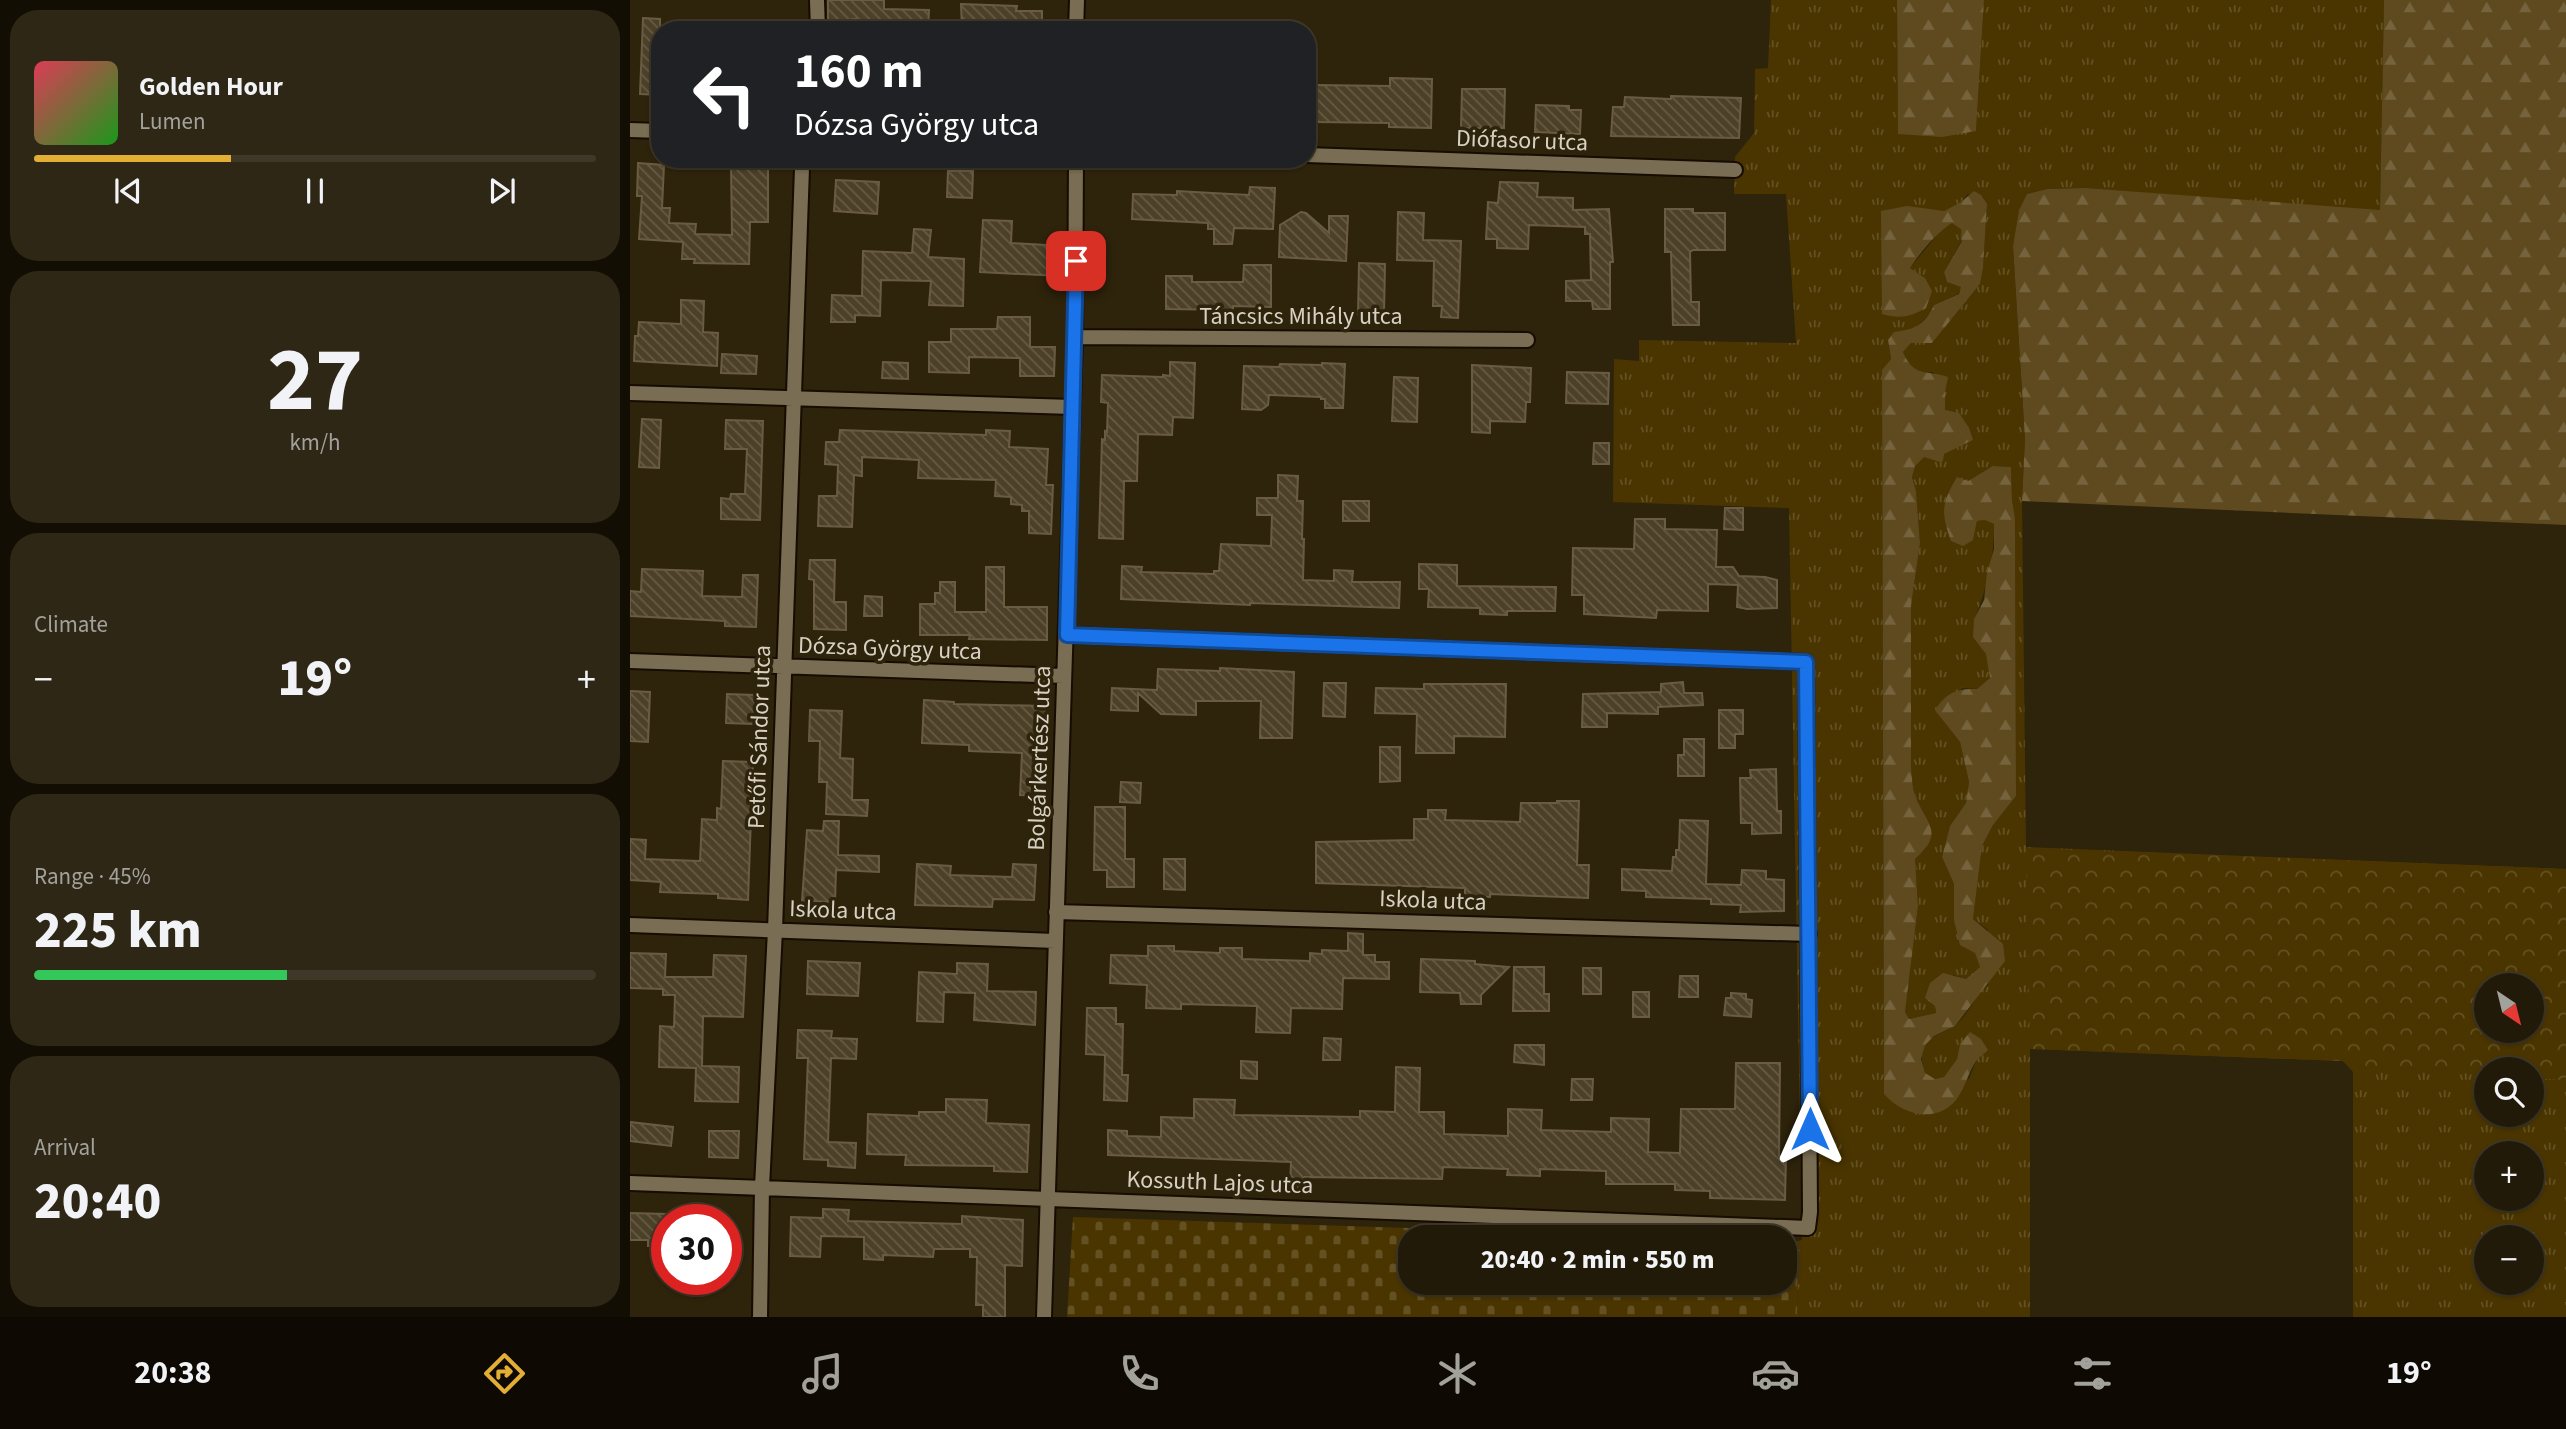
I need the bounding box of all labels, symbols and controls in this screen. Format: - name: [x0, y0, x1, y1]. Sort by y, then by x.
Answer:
- text: 160 m: [794, 37, 923, 107]
- icon: left: [679, 49, 770, 140]
- text: Golden Hour: [139, 68, 283, 105]
- text: Dózsa György utca: [794, 102, 1039, 148]
- text: Lumen: [139, 105, 206, 138]
- street label: Diófasor utca: [1455, 121, 1589, 160]
- icon: previous: [109, 172, 147, 210]
- icon: pause: [296, 172, 334, 210]
- icon: next: [483, 172, 521, 210]
- pin: [1046, 231, 1106, 291]
- icon: arrive: [1057, 242, 1095, 280]
- street label: Táncsics Mihály utca: [1199, 299, 1403, 334]
- text: 27: [267, 316, 363, 445]
- text: km/h: [289, 426, 341, 459]
- text: Climate: [34, 608, 108, 641]
- street label: Dózsa György utca: [797, 628, 982, 669]
- text: 19°: [278, 642, 352, 716]
- street label: Petőfi Sándor utca: [739, 644, 780, 830]
- text: −: [34, 653, 53, 707]
- text: +: [577, 653, 596, 707]
- street label: Bolgárkertész utca: [1019, 665, 1060, 851]
- text: Range · 45%: [34, 860, 151, 893]
- street label: Iskola utca: [1379, 881, 1487, 920]
- street label: Iskola utca: [789, 891, 897, 930]
- text: 225 km: [34, 894, 202, 968]
- north arrow: [2474, 973, 2544, 1043]
- map controls: [2474, 973, 2544, 1295]
- button: search: [2474, 1057, 2544, 1127]
- position arrow: [1773, 1092, 1847, 1166]
- text: Arrival: [34, 1131, 96, 1164]
- button: +: [2474, 1141, 2544, 1211]
- street label: Kossuth Lajos utca: [1126, 1162, 1314, 1203]
- text: 20:40: [34, 1165, 161, 1239]
- speed limit sign: 30: [651, 1204, 742, 1295]
- button: −: [2474, 1225, 2544, 1295]
- text: 20:40 · 2 min · 550 m: [1481, 1241, 1714, 1278]
- icon: directions: [480, 1349, 529, 1398]
- icon: music: [798, 1349, 847, 1398]
- icon: phone: [1115, 1349, 1164, 1398]
- icon: climate: [1433, 1349, 1482, 1398]
- icon: car: [1751, 1349, 1800, 1398]
- icon: filters: [2068, 1349, 2117, 1398]
- text: 20:38: [134, 1350, 212, 1396]
- text: 19°: [2386, 1350, 2432, 1396]

